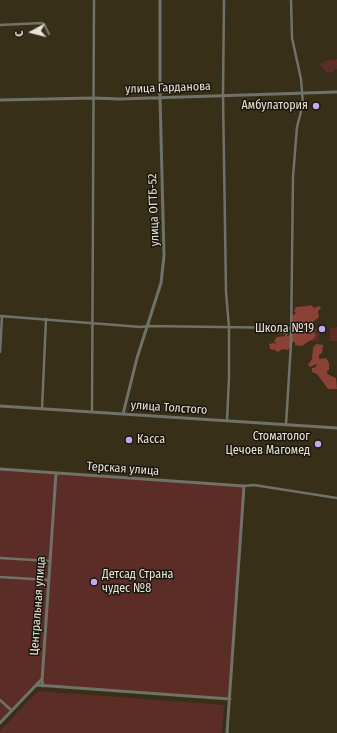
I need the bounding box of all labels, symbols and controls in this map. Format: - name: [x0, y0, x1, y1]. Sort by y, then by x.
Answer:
- north arrow: [12, 12, 52, 52]
- text: С: [13, 30, 26, 37]
- street label: улица Гарданова: [125, 79, 211, 97]
- place label: Амбулатория: [242, 99, 308, 113]
- marker: Амбулатория: [311, 101, 321, 111]
- street label: улица ОГТБ-52: [146, 173, 162, 247]
- place label: Школа №19: [255, 322, 314, 336]
- marker: Школа №19: [317, 324, 327, 334]
- street label: улица Толстого: [130, 398, 208, 418]
- place label: Стоматолог Цечоев Магомед: [226, 430, 310, 458]
- place label: Касса: [137, 433, 165, 447]
- marker: Касса: [124, 435, 134, 445]
- marker: Стоматолог Цечоев Магомед: [313, 439, 323, 449]
- street label: Терская улица: [86, 459, 160, 479]
- street label: Центральная улица: [27, 556, 49, 656]
- place label: Детсад Страна чудес №8: [102, 568, 173, 596]
- marker: Детсад Страна чудес №8: [89, 577, 99, 587]

